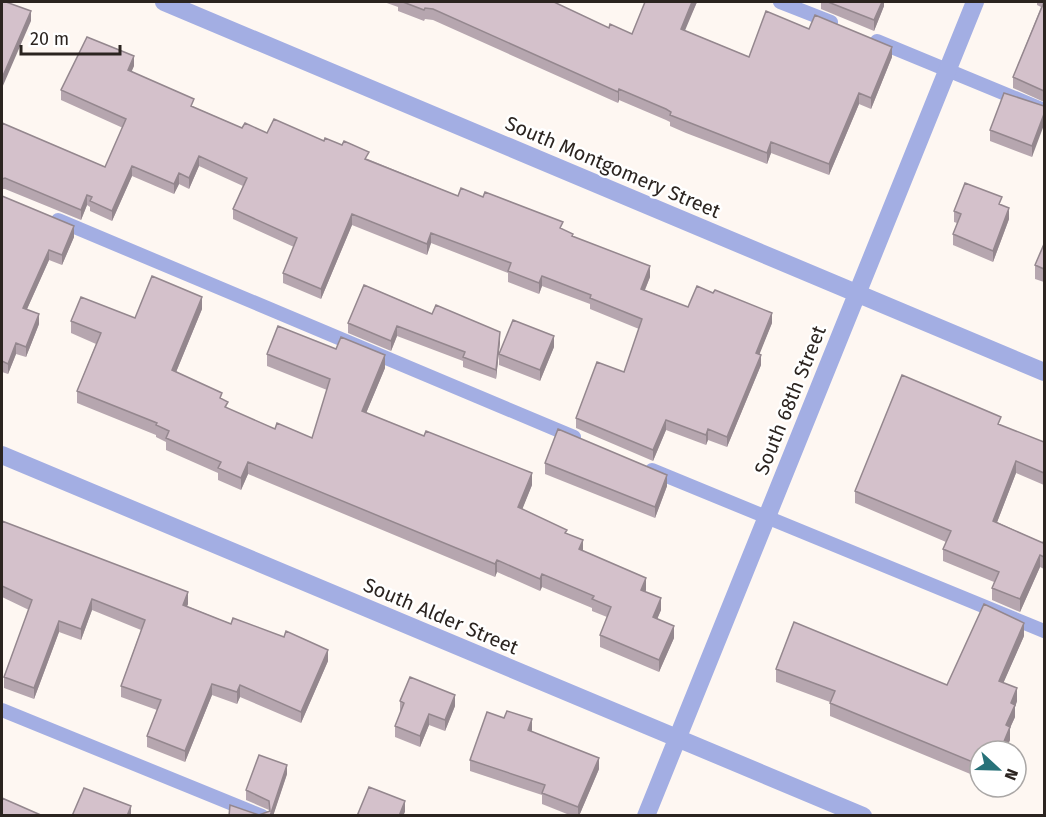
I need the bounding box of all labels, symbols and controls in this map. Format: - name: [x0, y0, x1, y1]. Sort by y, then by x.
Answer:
- scale bar: [21, 18, 120, 56]
- text: 20 m: [30, 28, 69, 50]
- street label: South Montgomery Street: [502, 111, 725, 224]
- street label: South 68th Street: [749, 321, 831, 478]
- street label: South Alder Street: [360, 573, 523, 660]
- north arrow: [968, 739, 1028, 799]
- text: N: [1001, 766, 1022, 783]

